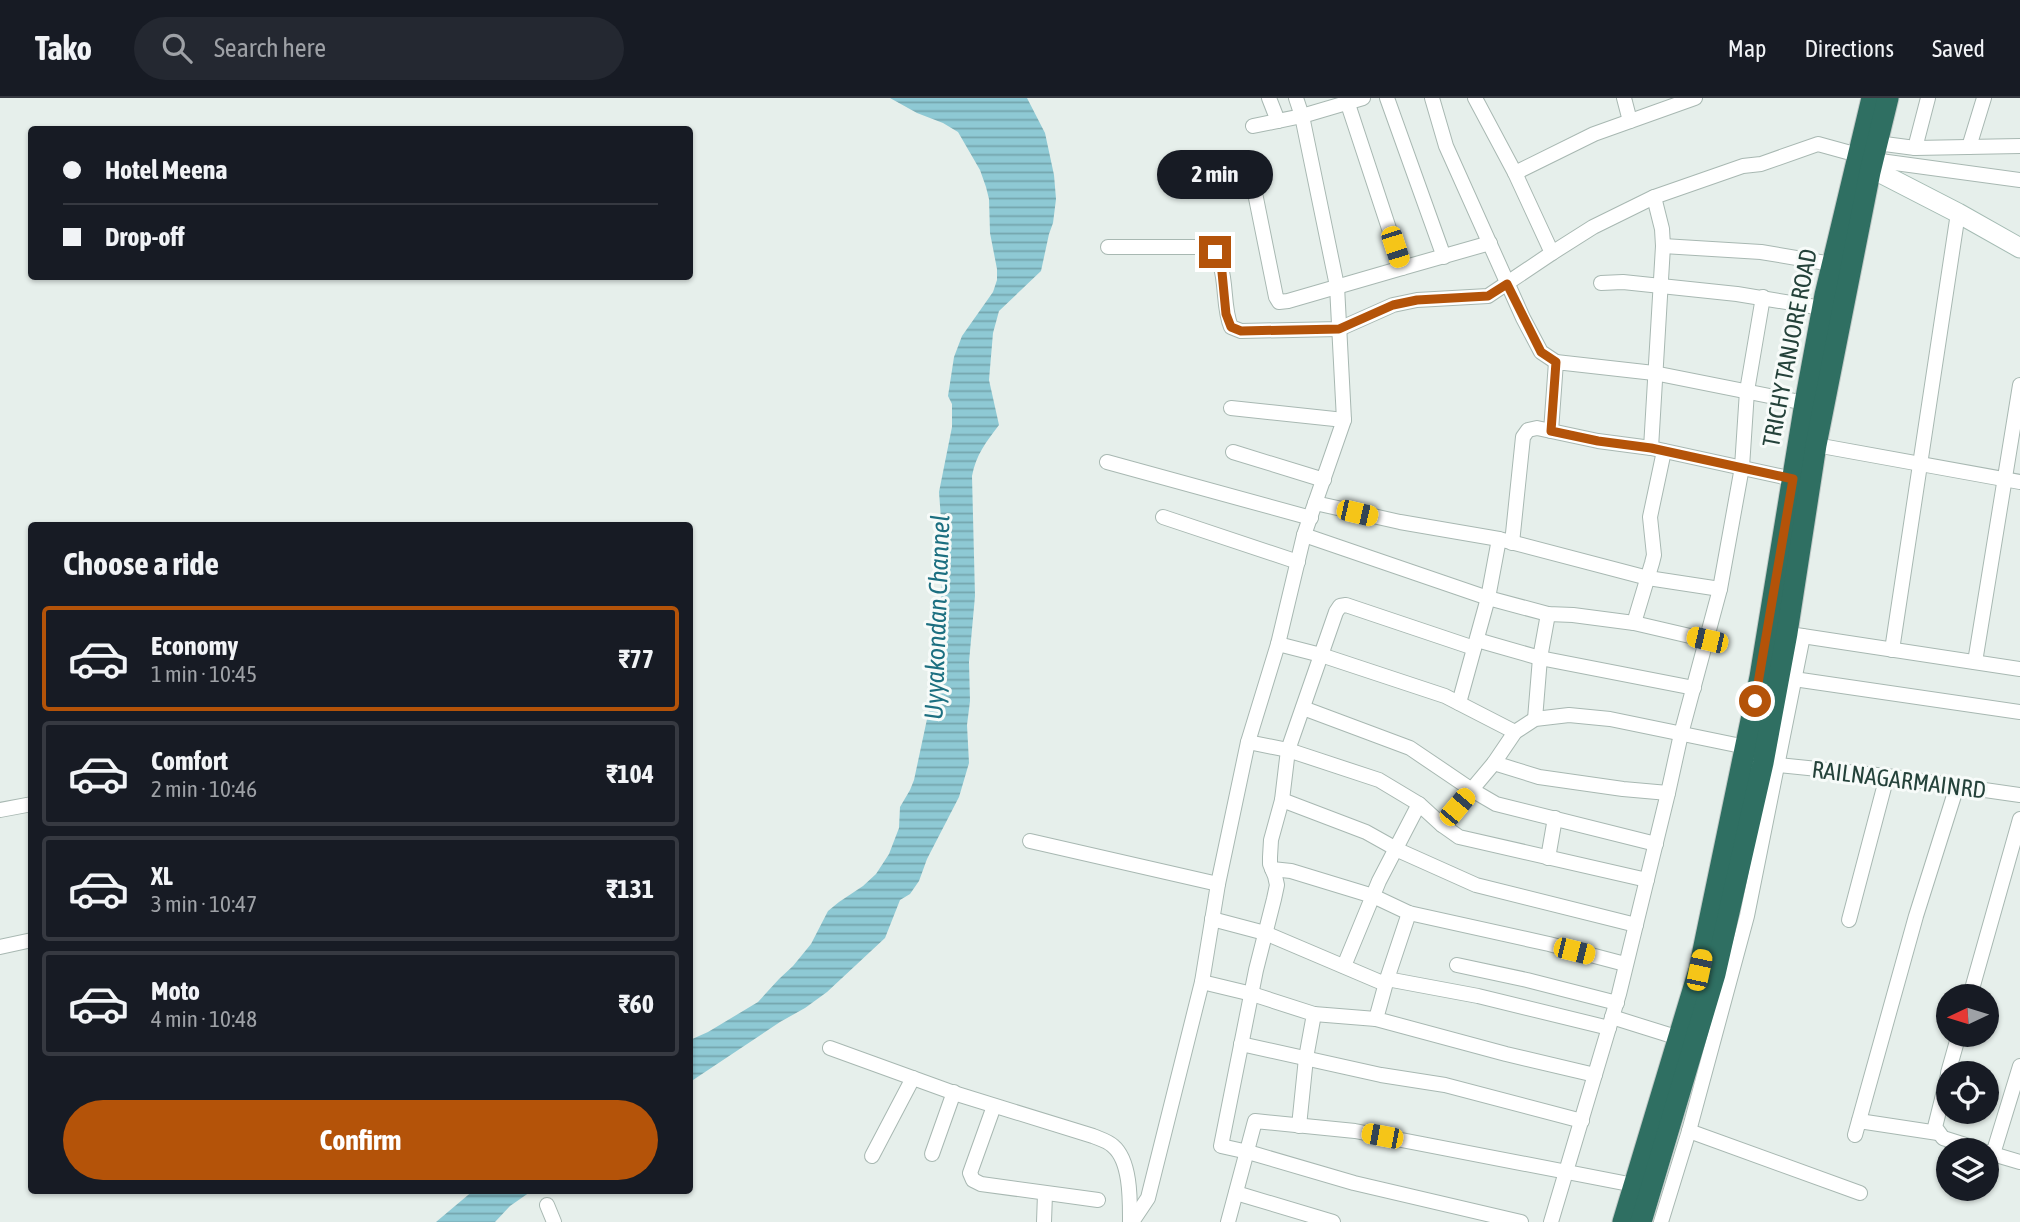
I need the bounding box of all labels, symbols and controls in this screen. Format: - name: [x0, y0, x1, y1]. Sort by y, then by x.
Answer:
- search box: [134, 17, 624, 80]
- text: Tako: [35, 29, 92, 67]
- icon: search: [158, 29, 196, 67]
- text: Search here: [214, 33, 326, 63]
- text: Map: [1728, 35, 1766, 62]
- text: Directions: [1804, 35, 1894, 62]
- text: Saved: [1932, 35, 1985, 62]
- callout: 2 min: [1157, 150, 1273, 200]
- text: Hotel Meena: [105, 155, 227, 185]
- text: 2 min: [1192, 161, 1238, 187]
- text: Drop-off: [105, 222, 185, 252]
- car: [1379, 224, 1412, 270]
- route end: [1199, 236, 1231, 268]
- street label: TRICHY TANJORE ROAD: [1757, 247, 1822, 449]
- car: [1335, 498, 1380, 528]
- water label: Uyyakondan Channel: [918, 514, 956, 720]
- text: Choose a ride: [63, 545, 219, 582]
- car: [1685, 625, 1730, 655]
- icon: car: [67, 627, 130, 690]
- text: Economy: [151, 631, 238, 661]
- text: ₹77: [618, 644, 654, 674]
- text: 1 min · 10:45: [151, 661, 257, 687]
- route start: [1739, 685, 1771, 717]
- icon: car: [67, 742, 130, 805]
- text: Comfort: [151, 746, 228, 776]
- street label: RAILNAGARMAINRD: [1810, 755, 1988, 804]
- text: ₹104: [606, 759, 654, 789]
- text: 2 min · 10:46: [151, 776, 257, 802]
- car: [1436, 784, 1479, 830]
- icon: car: [67, 857, 130, 920]
- text: XL: [151, 861, 173, 891]
- text: ₹131: [606, 874, 654, 904]
- text: 3 min · 10:47: [151, 891, 257, 917]
- car: [1552, 936, 1597, 966]
- car: [1685, 947, 1714, 993]
- icon: car: [67, 972, 130, 1035]
- text: Moto: [151, 976, 200, 1006]
- north arrow: [1936, 984, 1998, 1046]
- map controls: [1936, 984, 1999, 1201]
- text: ₹60: [618, 989, 654, 1019]
- text: 4 min · 10:48: [151, 1006, 257, 1032]
- button: locate: [1936, 1061, 1999, 1124]
- button: Confirm: [63, 1100, 658, 1180]
- car: [1360, 1122, 1405, 1150]
- button: layers: [1936, 1138, 1999, 1201]

